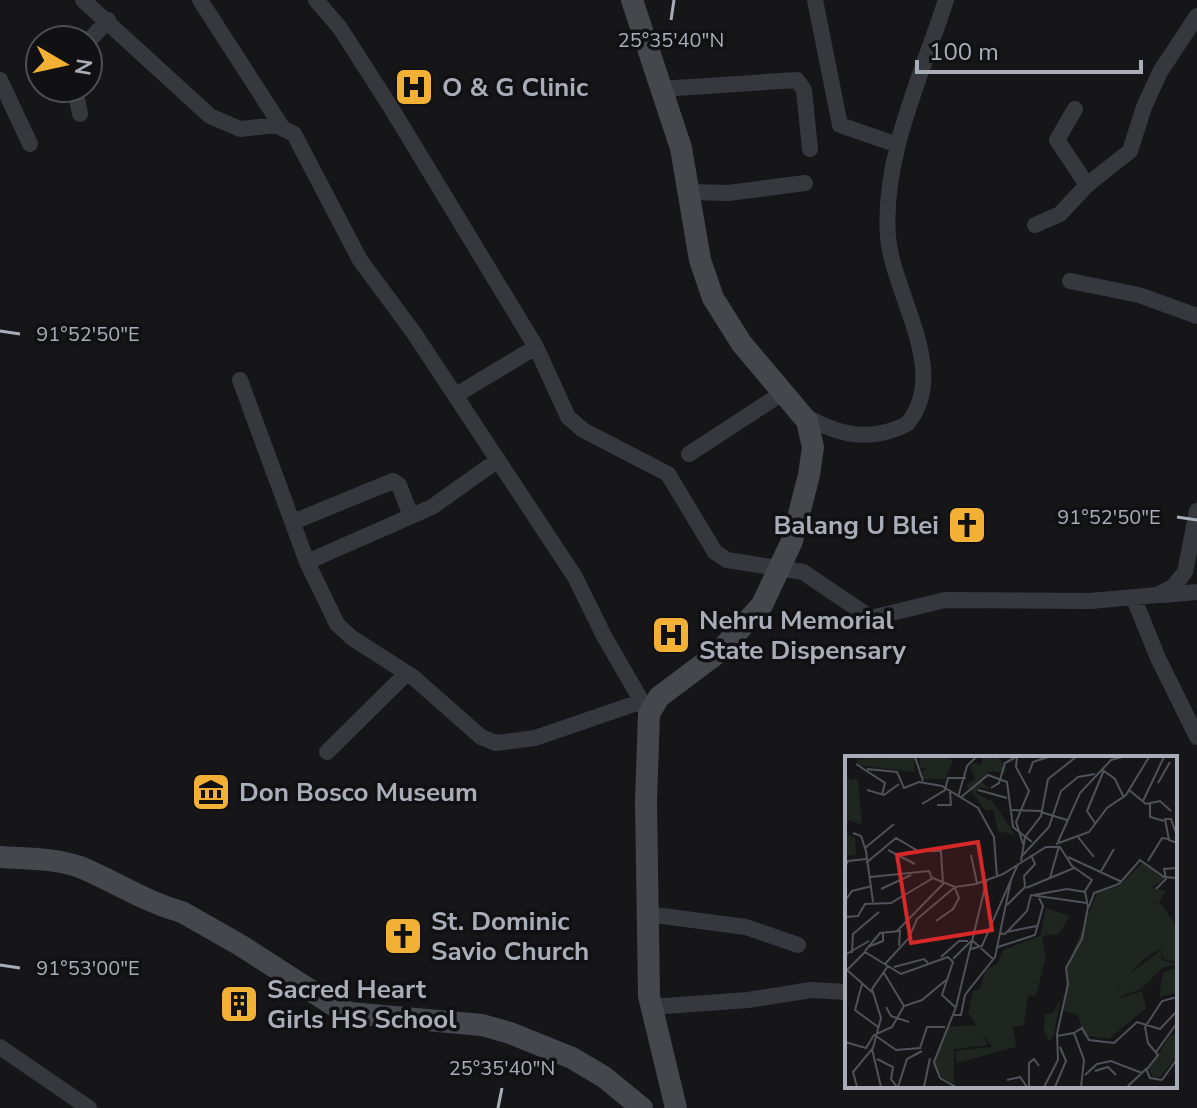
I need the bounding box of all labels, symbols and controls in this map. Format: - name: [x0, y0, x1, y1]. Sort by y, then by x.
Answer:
- north arrow: [24, 24, 104, 104]
- scale bar: [917, 24, 1141, 74]
- text: 25°35'40"N: [618, 27, 724, 54]
- text: 100 m: [929, 36, 999, 68]
- text: N: [67, 56, 99, 77]
- hospital icon: O & G Clinic: [393, 66, 435, 108]
- place label: O & G Clinic: [442, 70, 588, 105]
- text: 91°52'50"E: [36, 321, 140, 348]
- church icon: Balang U Blei: [946, 504, 988, 546]
- text: 91°52'50"E: [1057, 504, 1161, 531]
- place label: Balang U Blei: [773, 508, 939, 543]
- place label: Nehru Memorial State Dispensary: [699, 603, 906, 668]
- hospital icon: Nehru Memorial State Dispensary: [650, 614, 692, 656]
- inset map: [845, 756, 1177, 1088]
- museum icon: Don Bosco Museum: [190, 771, 232, 813]
- place label: Don Bosco Museum: [239, 775, 478, 810]
- place label: St. Dominic Savio Church: [431, 904, 589, 969]
- church icon: St. Dominic Savio Church: [382, 915, 424, 957]
- text: 91°53'00"E: [36, 955, 140, 982]
- place label: Sacred Heart Girls HS School: [267, 972, 457, 1037]
- building icon: Sacred Heart Girls HS School: [218, 983, 260, 1025]
- text: 25°35'40"N: [449, 1055, 555, 1082]

